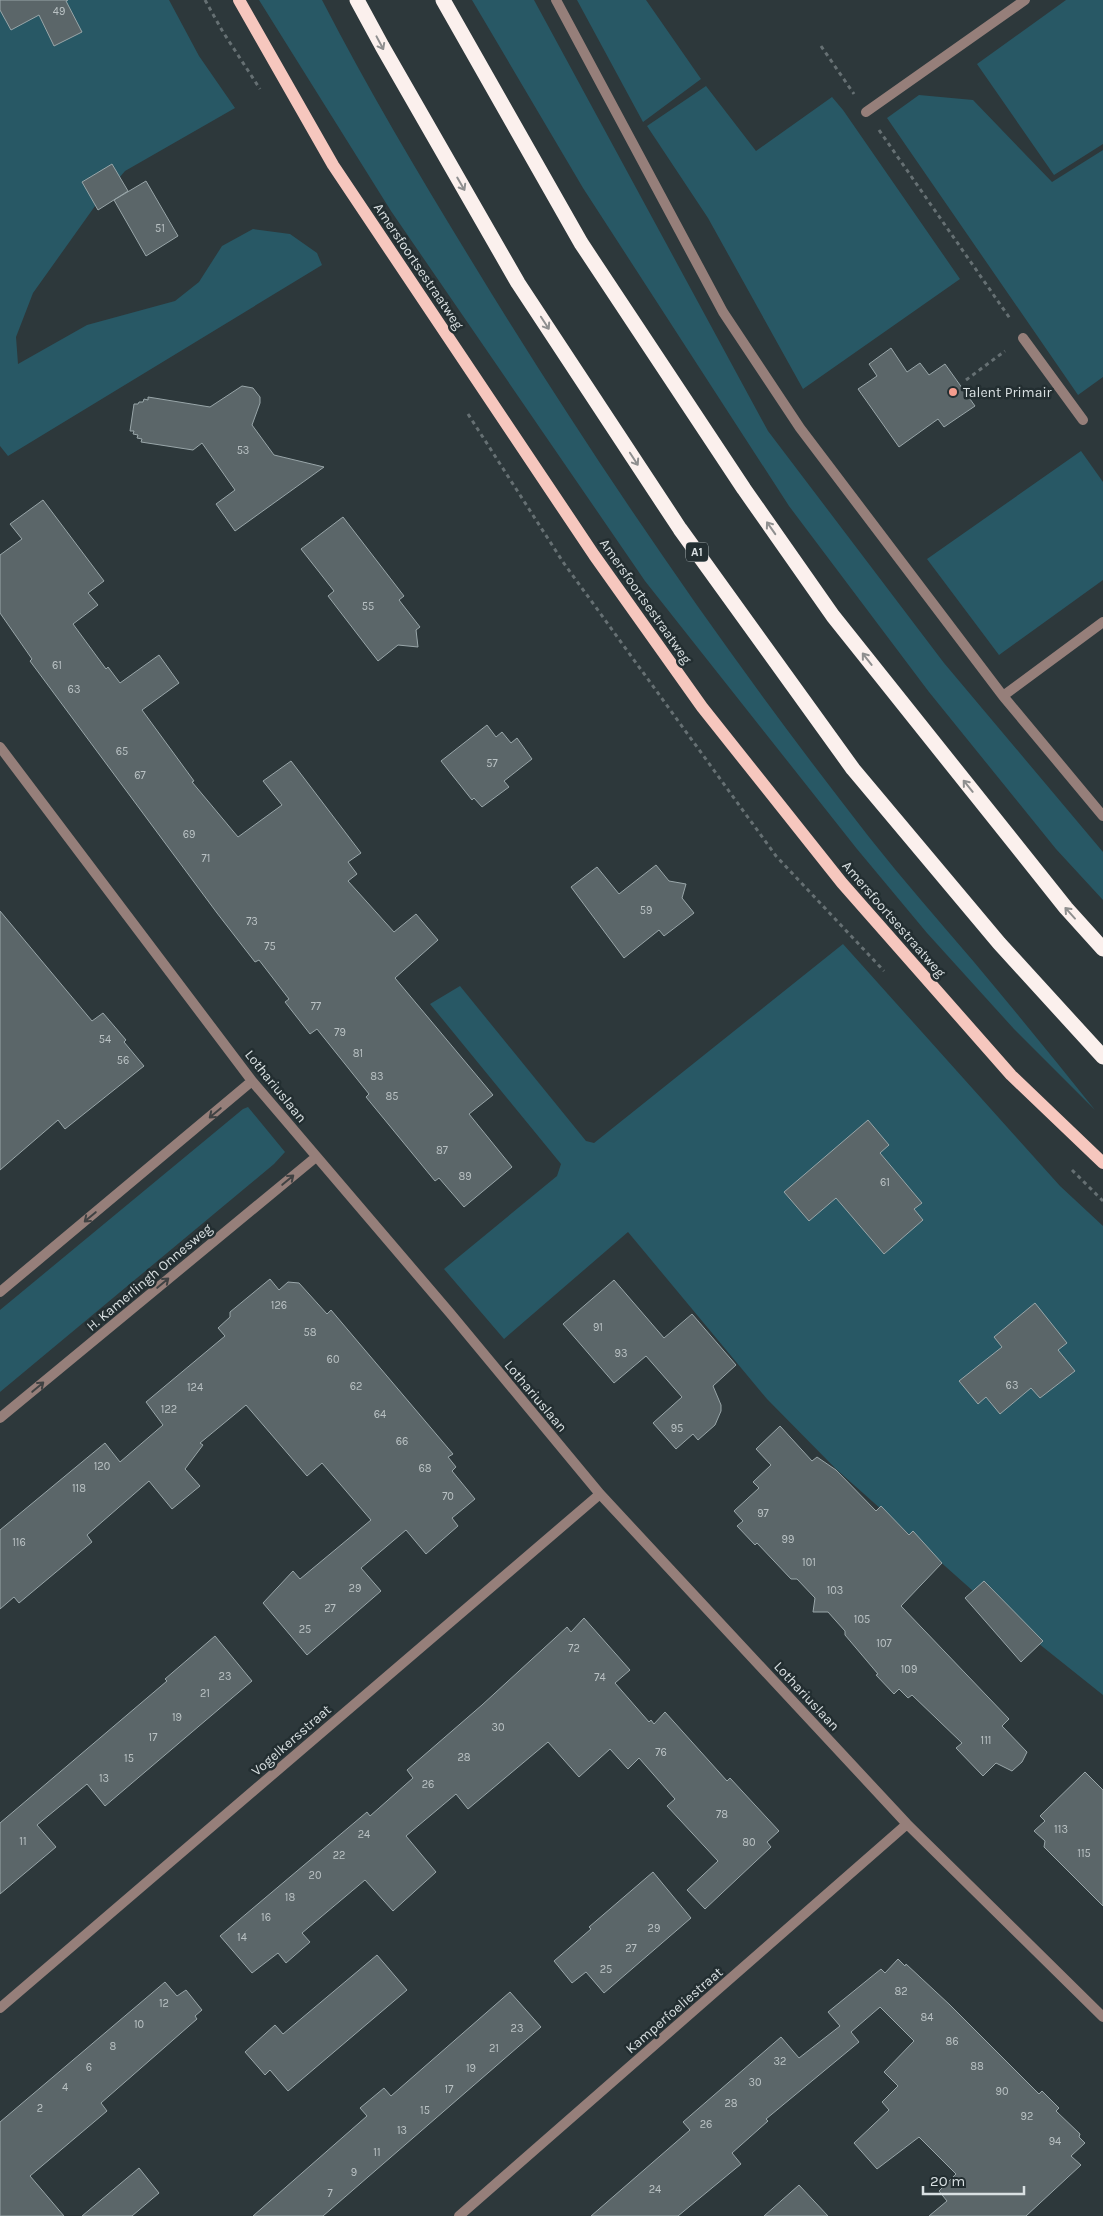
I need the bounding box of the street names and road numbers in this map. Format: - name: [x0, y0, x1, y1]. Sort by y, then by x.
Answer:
- street label: Amersfoortsestraatweg: [370, 200, 467, 333]
- street label: Amersfoortsestraatweg: [596, 535, 695, 667]
- road number: A1: [686, 542, 708, 562]
- street label: Amersfoortsestraatweg: [838, 858, 949, 981]
- street label: Lothariuslaan: [241, 1047, 310, 1126]
- street label: H. Kamerlingh Onnesweg: [83, 1220, 216, 1335]
- street label: Lothariuslaan: [501, 1357, 571, 1436]
- street label: Lothariuslaan: [770, 1658, 843, 1734]
- street label: Vogelkersstraat: [248, 1701, 335, 1780]
- street label: Kamperfoeliestraat: [622, 1964, 726, 2057]

